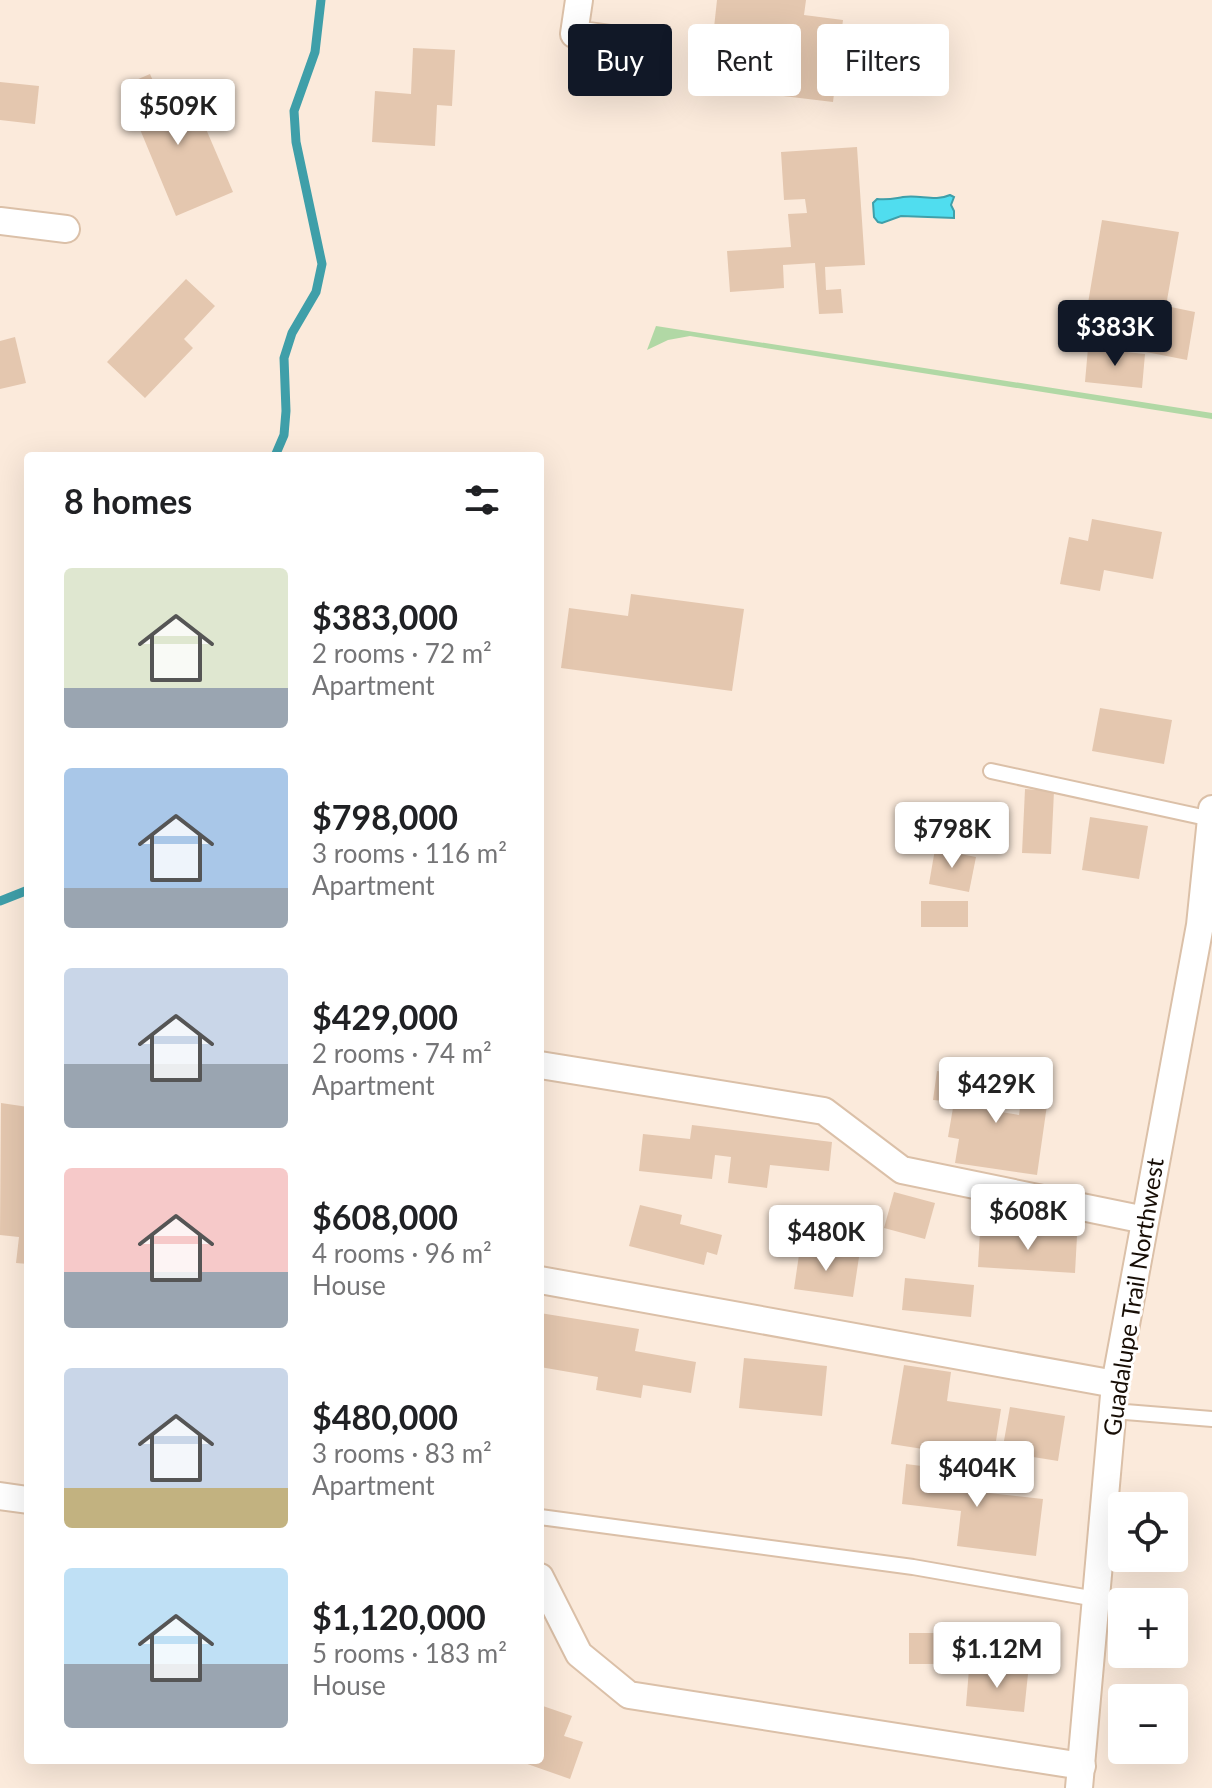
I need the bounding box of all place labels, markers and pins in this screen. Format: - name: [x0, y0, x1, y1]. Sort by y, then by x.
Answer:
- pin: $509K: [122, 79, 234, 147]
- pin: $383K: [1059, 300, 1171, 368]
- pin: $798K: [896, 802, 1008, 870]
- pin: $429K: [940, 1057, 1052, 1125]
- pin: $608K: [972, 1184, 1084, 1252]
- pin: $480K: [770, 1205, 882, 1273]
- pin: $404K: [921, 1441, 1033, 1509]
- pin: $1.12M: [932, 1622, 1062, 1690]

